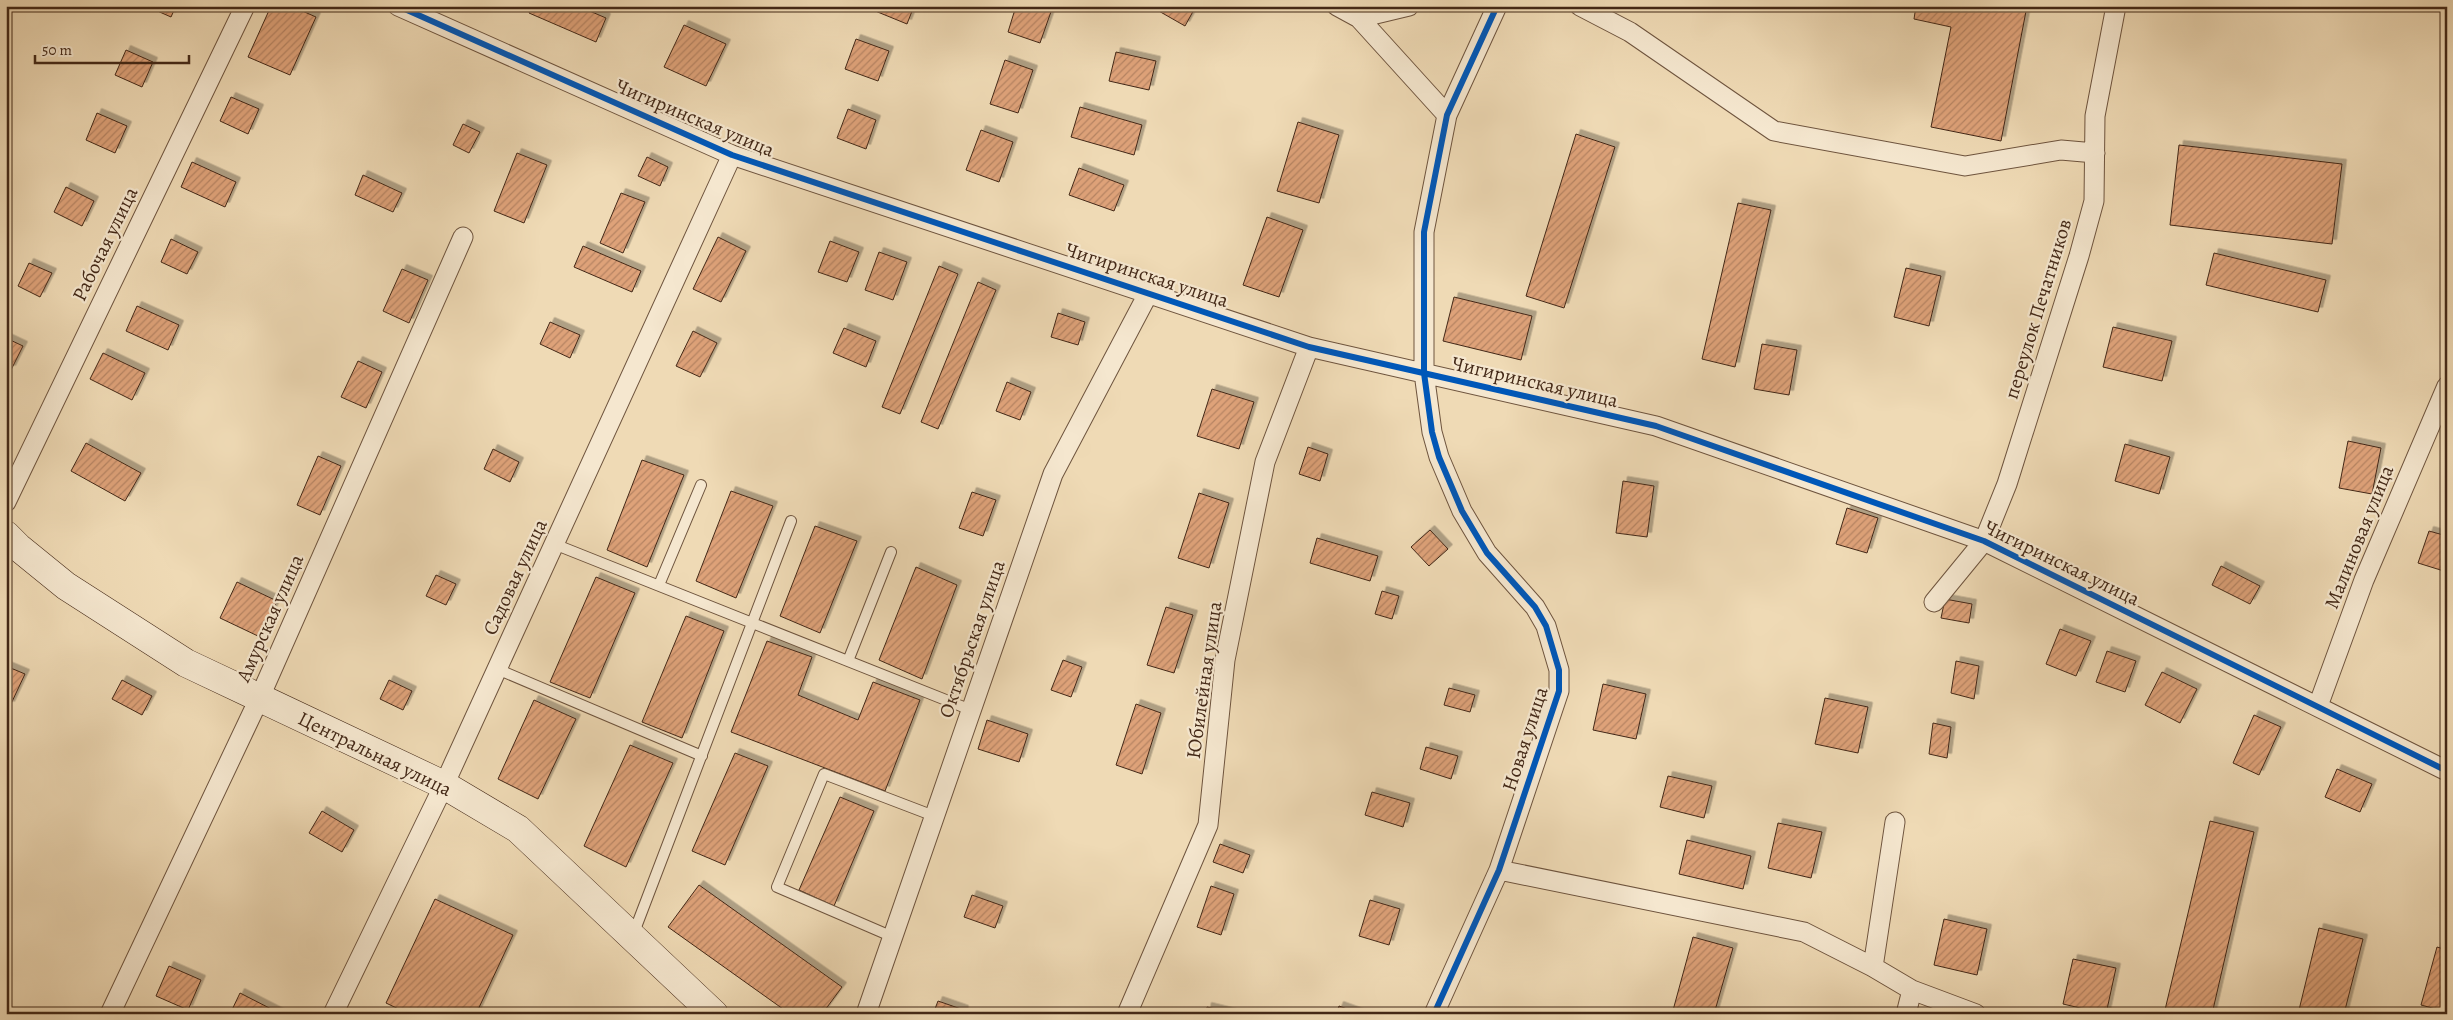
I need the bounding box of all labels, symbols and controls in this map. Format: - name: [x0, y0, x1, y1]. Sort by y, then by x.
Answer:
- scale bar: [35, 32, 189, 64]
- text: 50 m: [42, 40, 72, 60]
- street label: Чигиринская улица: [611, 72, 779, 164]
- street label: Рабочая улица: [66, 182, 145, 306]
- street label: переулок Печатников: [1998, 216, 2078, 402]
- street label: Чигиринская улица: [1062, 236, 1233, 314]
- street label: Чигиринская улица: [1449, 350, 1622, 414]
- street label: Малиновая улица: [2318, 460, 2400, 613]
- street label: Садовая улица: [476, 514, 554, 639]
- street label: Чигиринская улица: [1980, 514, 2145, 613]
- street label: Амурская улица: [229, 549, 310, 687]
- street label: Октябрьская улица: [932, 556, 1012, 721]
- street label: Юбилейная улица: [1180, 599, 1229, 760]
- street label: Новая улица: [1495, 683, 1555, 795]
- street label: Центральная улица: [294, 705, 457, 803]

